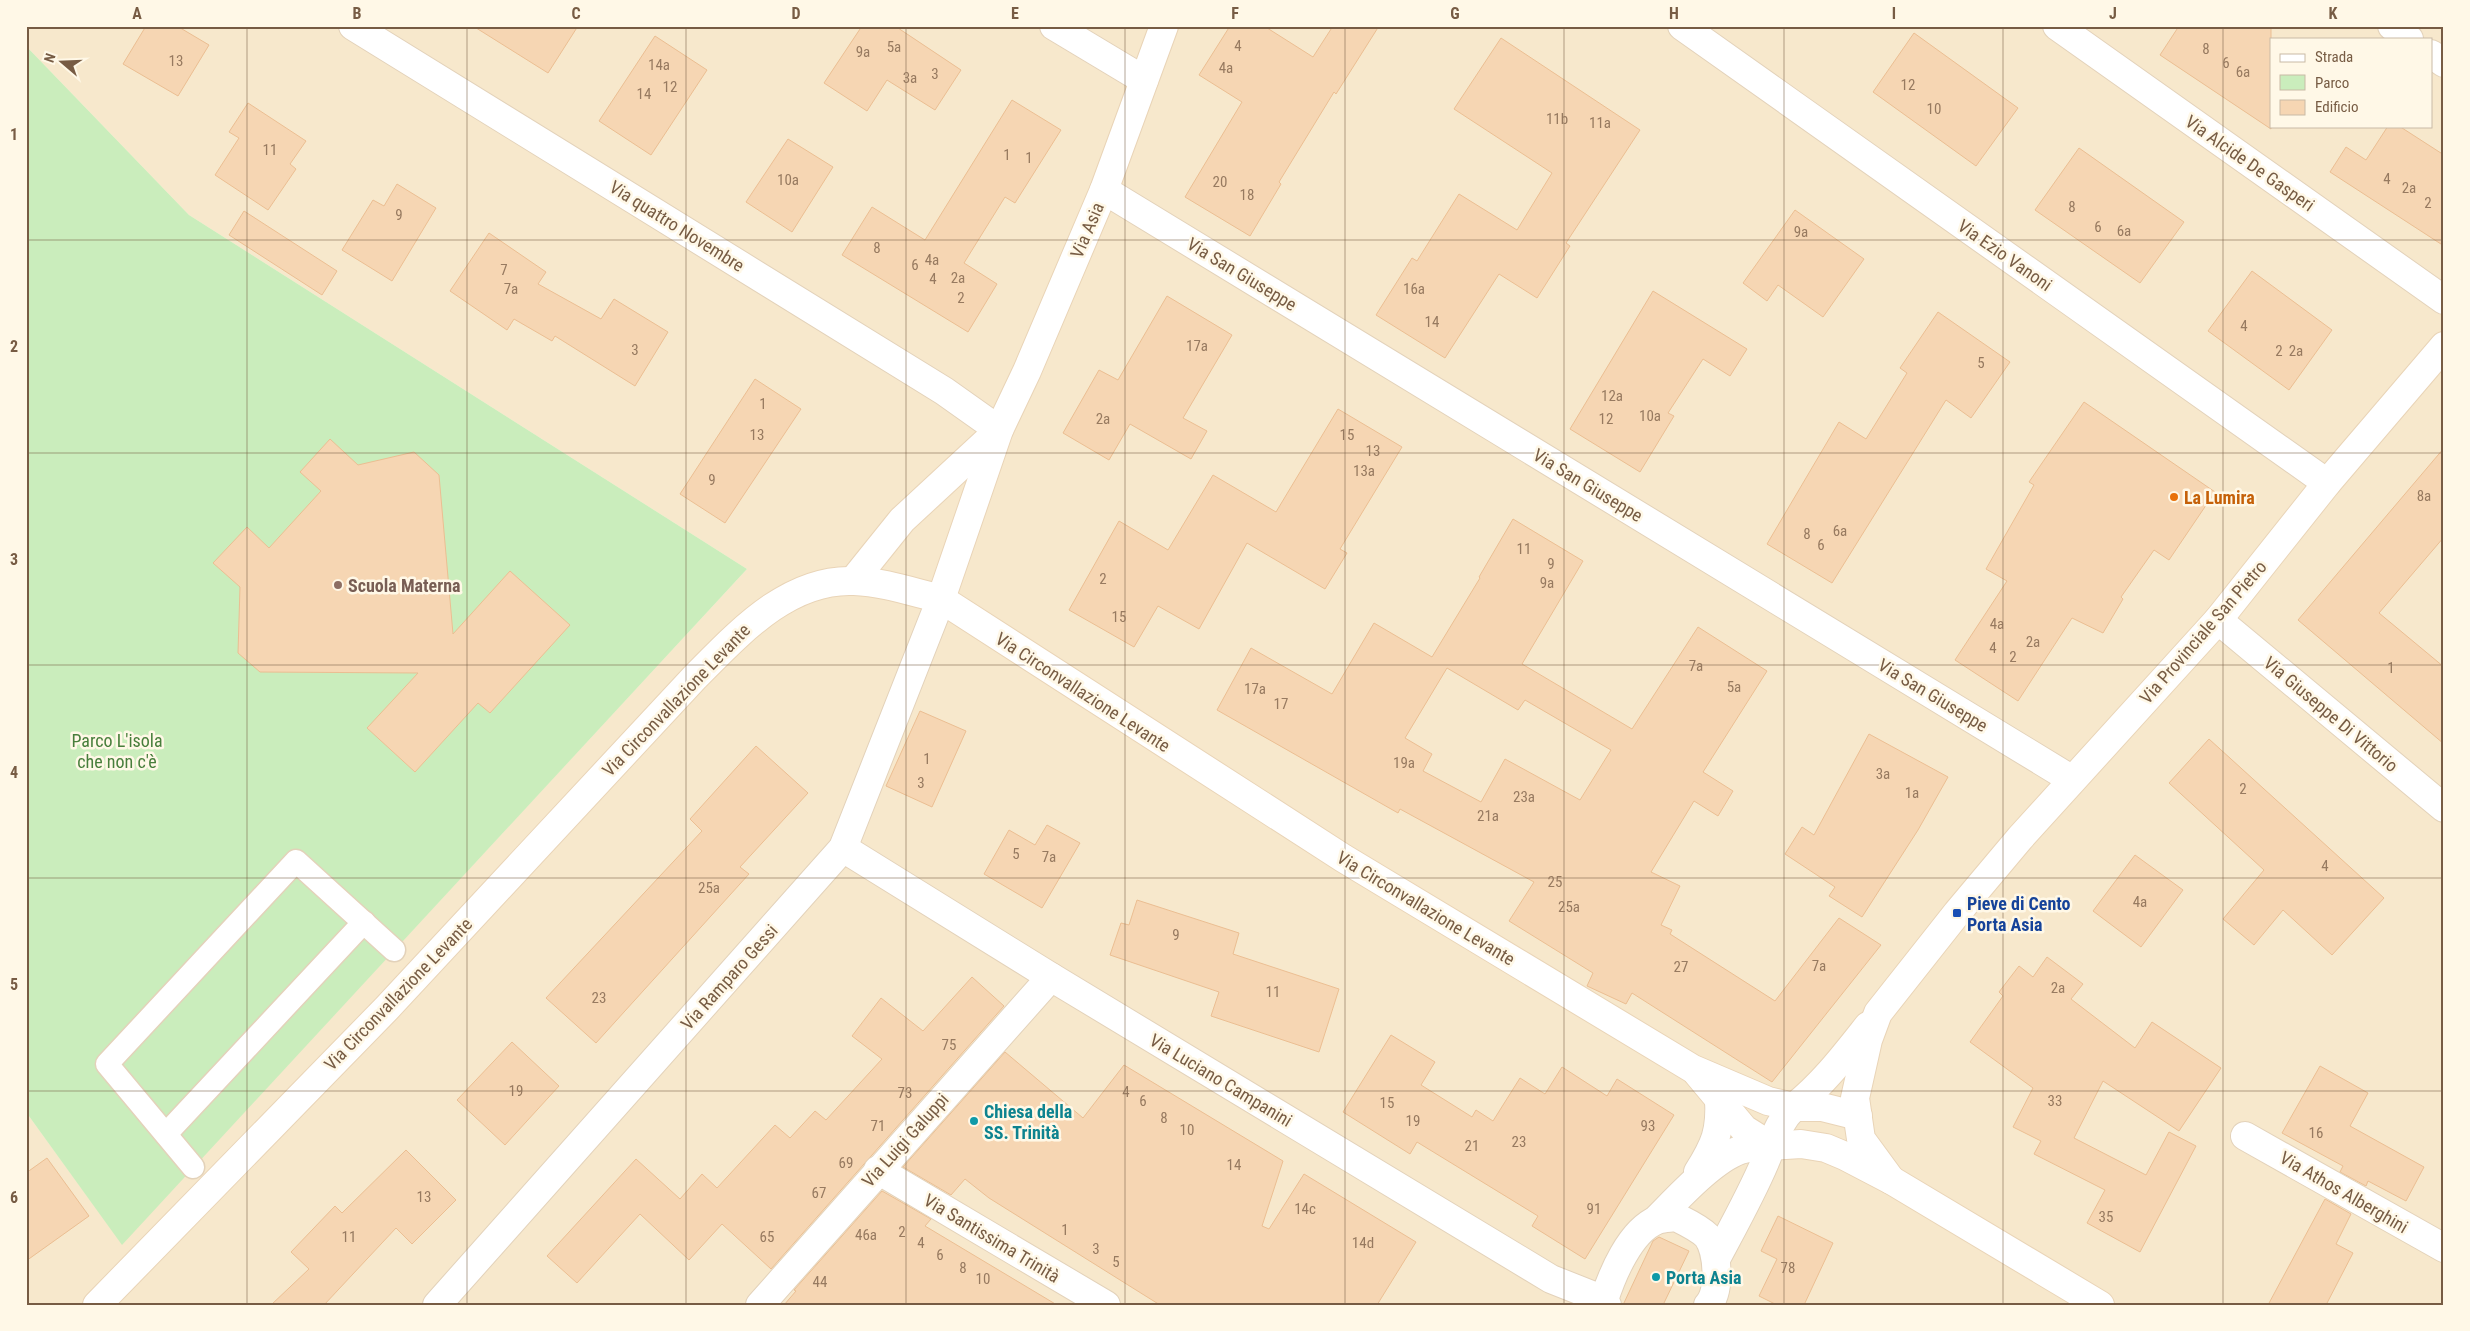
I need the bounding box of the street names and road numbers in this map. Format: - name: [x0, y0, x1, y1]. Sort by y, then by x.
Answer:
- street label: Via Alcide De Gasperi: [2181, 111, 2319, 215]
- street label: Via quattro Novembre: [606, 176, 748, 276]
- street label: Via Asia: [1066, 199, 1108, 261]
- street label: Via Ezio Vanoni: [1954, 215, 2056, 295]
- street label: Via San Giuseppe: [1183, 233, 1301, 315]
- street label: Via San Giuseppe: [1529, 444, 1647, 526]
- street label: Via Provinciale San Pietro: [2135, 556, 2271, 708]
- street label: Via Circonvallazione Levante: [598, 619, 754, 781]
- street label: Via Circonvallazione Levante: [992, 628, 1174, 756]
- street label: Via Giuseppe Di Vittorio: [2260, 652, 2402, 776]
- street label: Via San Giuseppe: [1874, 654, 1992, 736]
- street label: Via Circonvallazione Levante: [1333, 847, 1519, 969]
- street label: Via Circonvallazione Levante: [320, 913, 476, 1075]
- street label: Via Ramparo Gessi: [676, 920, 782, 1034]
- street label: Via Luciano Campanini: [1146, 1029, 1296, 1131]
- street label: Via Luigi Galuppi: [857, 1089, 953, 1191]
- street label: Via Athos Alberghini: [2276, 1147, 2412, 1237]
- street label: Via Santissima Trinità: [920, 1189, 1064, 1287]

